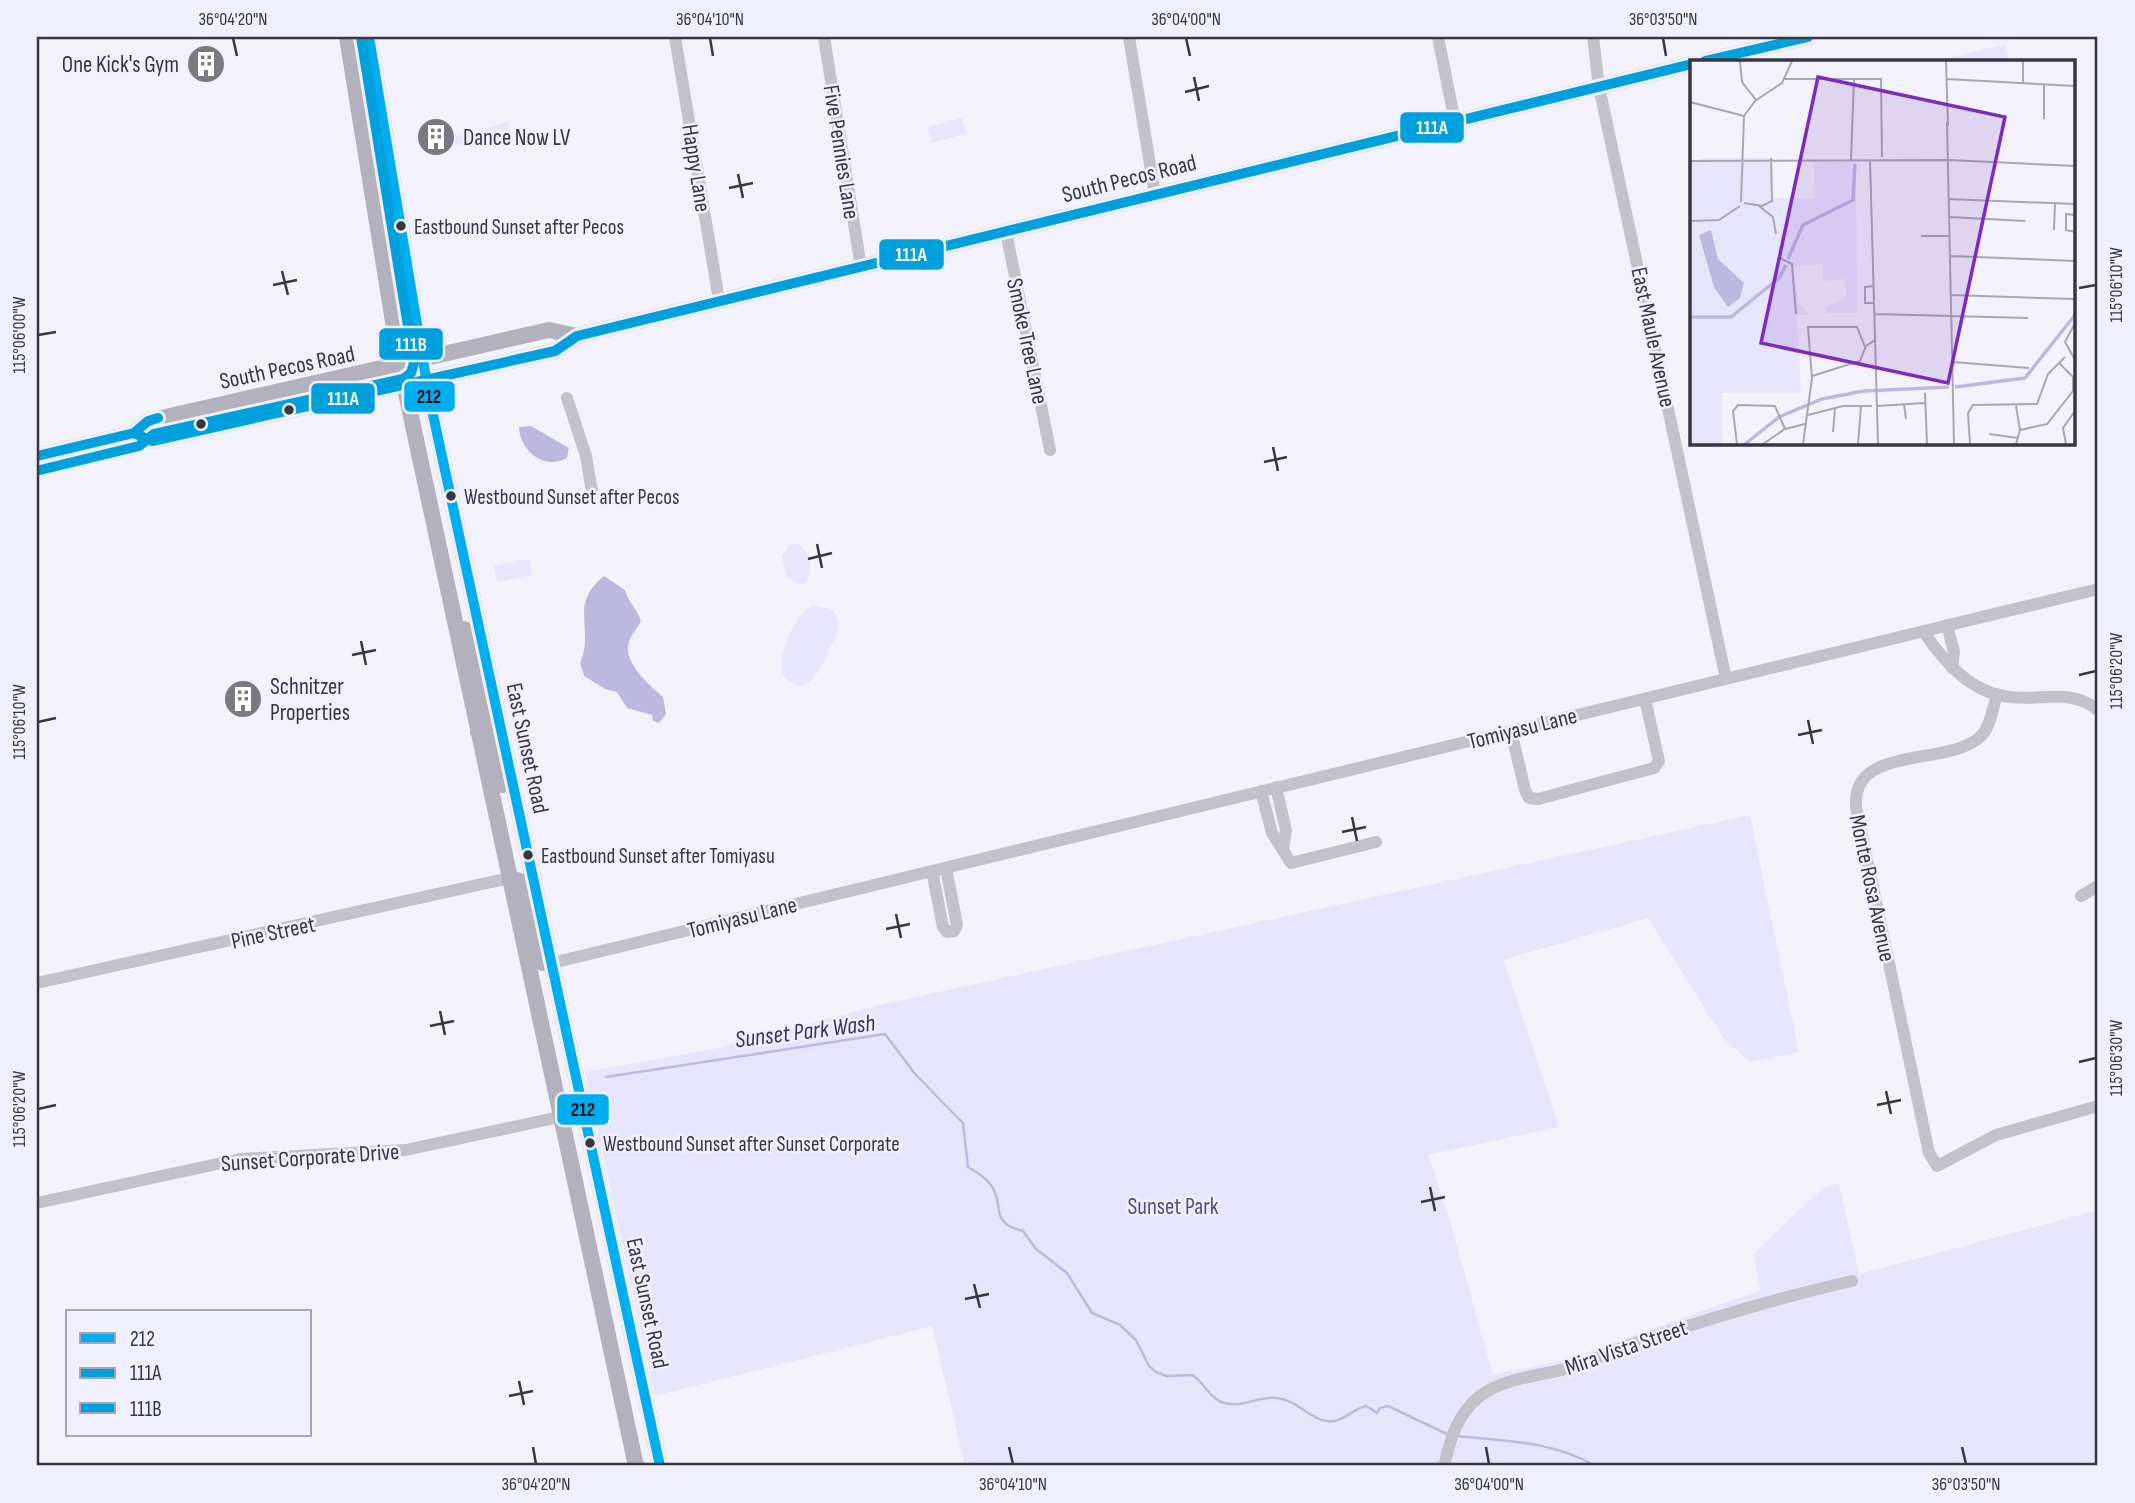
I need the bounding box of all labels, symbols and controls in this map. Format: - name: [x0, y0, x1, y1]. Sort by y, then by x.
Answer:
- text: 36°04'20"N: [198, 9, 268, 30]
- text: 36°04'10"N: [676, 9, 744, 30]
- text: 36°04'00"N: [1151, 9, 1221, 30]
- text: 36°03'50"N: [1629, 9, 1697, 30]
- building icon: One Kick's Gym: [185, 43, 227, 85]
- place label: One Kick's Gym: [62, 51, 179, 79]
- inset map: [1690, 60, 2076, 444]
- street label: Five Pennies Lane: [817, 83, 865, 221]
- line badge: 111A: [1399, 111, 1465, 144]
- building icon: Dance Now LV: [415, 116, 457, 158]
- text: 111A: [1416, 117, 1449, 140]
- street label: Happy Lane: [675, 122, 717, 214]
- place label: Dance Now LV: [463, 124, 571, 152]
- street label: South Pecos Road: [1059, 149, 1199, 209]
- place label: Eastbound Sunset after Pecos: [414, 215, 624, 240]
- marker: Eastbound Sunset after Pecos: [394, 219, 408, 233]
- line badge: 111A: [878, 238, 945, 271]
- text: 111A: [895, 244, 928, 267]
- text: 115°06'10"W: [2106, 247, 2127, 323]
- street label: East Maule Avenue: [1625, 265, 1682, 410]
- street label: Smoke Tree Lane: [1000, 276, 1054, 407]
- text: 115°06'00"W: [9, 296, 30, 373]
- line badge: 111B: [378, 327, 444, 361]
- text: 111B: [395, 334, 427, 357]
- street label: South Pecos Road: [217, 340, 357, 396]
- line badge: 212: [403, 380, 456, 413]
- line badge: 111A: [310, 382, 376, 415]
- text: 212: [417, 386, 441, 409]
- text: 111A: [327, 388, 360, 411]
- unlabelled marker: [282, 403, 296, 417]
- unlabelled marker: [194, 417, 208, 431]
- place label: Westbound Sunset after Pecos: [464, 485, 679, 510]
- marker: Westbound Sunset after Pecos: [444, 489, 458, 503]
- text: 115°06'20"W: [2106, 633, 2127, 709]
- place label: Schnitzer Properties: [270, 673, 350, 727]
- building icon: Schnitzer Properties: [222, 678, 264, 720]
- street label: East Sunset Road: [500, 680, 555, 816]
- text: 115°06'10"W: [9, 684, 30, 760]
- street label: Tomiyasu Lane: [1465, 702, 1580, 756]
- street label: Monte Rosa Avenue: [1843, 812, 1901, 964]
- place label: Eastbound Sunset after Tomiyasu: [541, 844, 775, 869]
- marker: Eastbound Sunset after Tomiyasu: [521, 848, 535, 862]
- street label: Tomiyasu Lane: [685, 891, 800, 945]
- street label: Pine Street: [229, 910, 318, 956]
- water label: Sunset Park Wash: [733, 1009, 877, 1054]
- text: 115°06'30"W: [2106, 1019, 2127, 1096]
- text: 115°06'20"W: [9, 1071, 30, 1147]
- line badge: 212: [556, 1093, 610, 1126]
- text: 212: [571, 1099, 595, 1122]
- place label: Westbound Sunset after Sunset Corporate: [603, 1132, 900, 1157]
- marker: Westbound Sunset after Sunset Corporate: [583, 1136, 597, 1150]
- street label: Sunset Corporate Drive: [220, 1138, 400, 1178]
- park label: Sunset Park: [1127, 1193, 1219, 1221]
- street label: East Sunset Road: [620, 1235, 675, 1371]
- legend: [66, 1310, 312, 1436]
- street label: Mira Vista Street: [1561, 1314, 1691, 1382]
- text: 212: [130, 1327, 155, 1352]
- text: 111A: [130, 1361, 162, 1386]
- text: 111B: [130, 1397, 162, 1422]
- text: 36°04'20"N: [501, 1474, 571, 1495]
- text: 36°04'10"N: [979, 1474, 1047, 1495]
- text: 36°04'00"N: [1454, 1474, 1524, 1495]
- text: 36°03'50"N: [1932, 1474, 2000, 1495]

